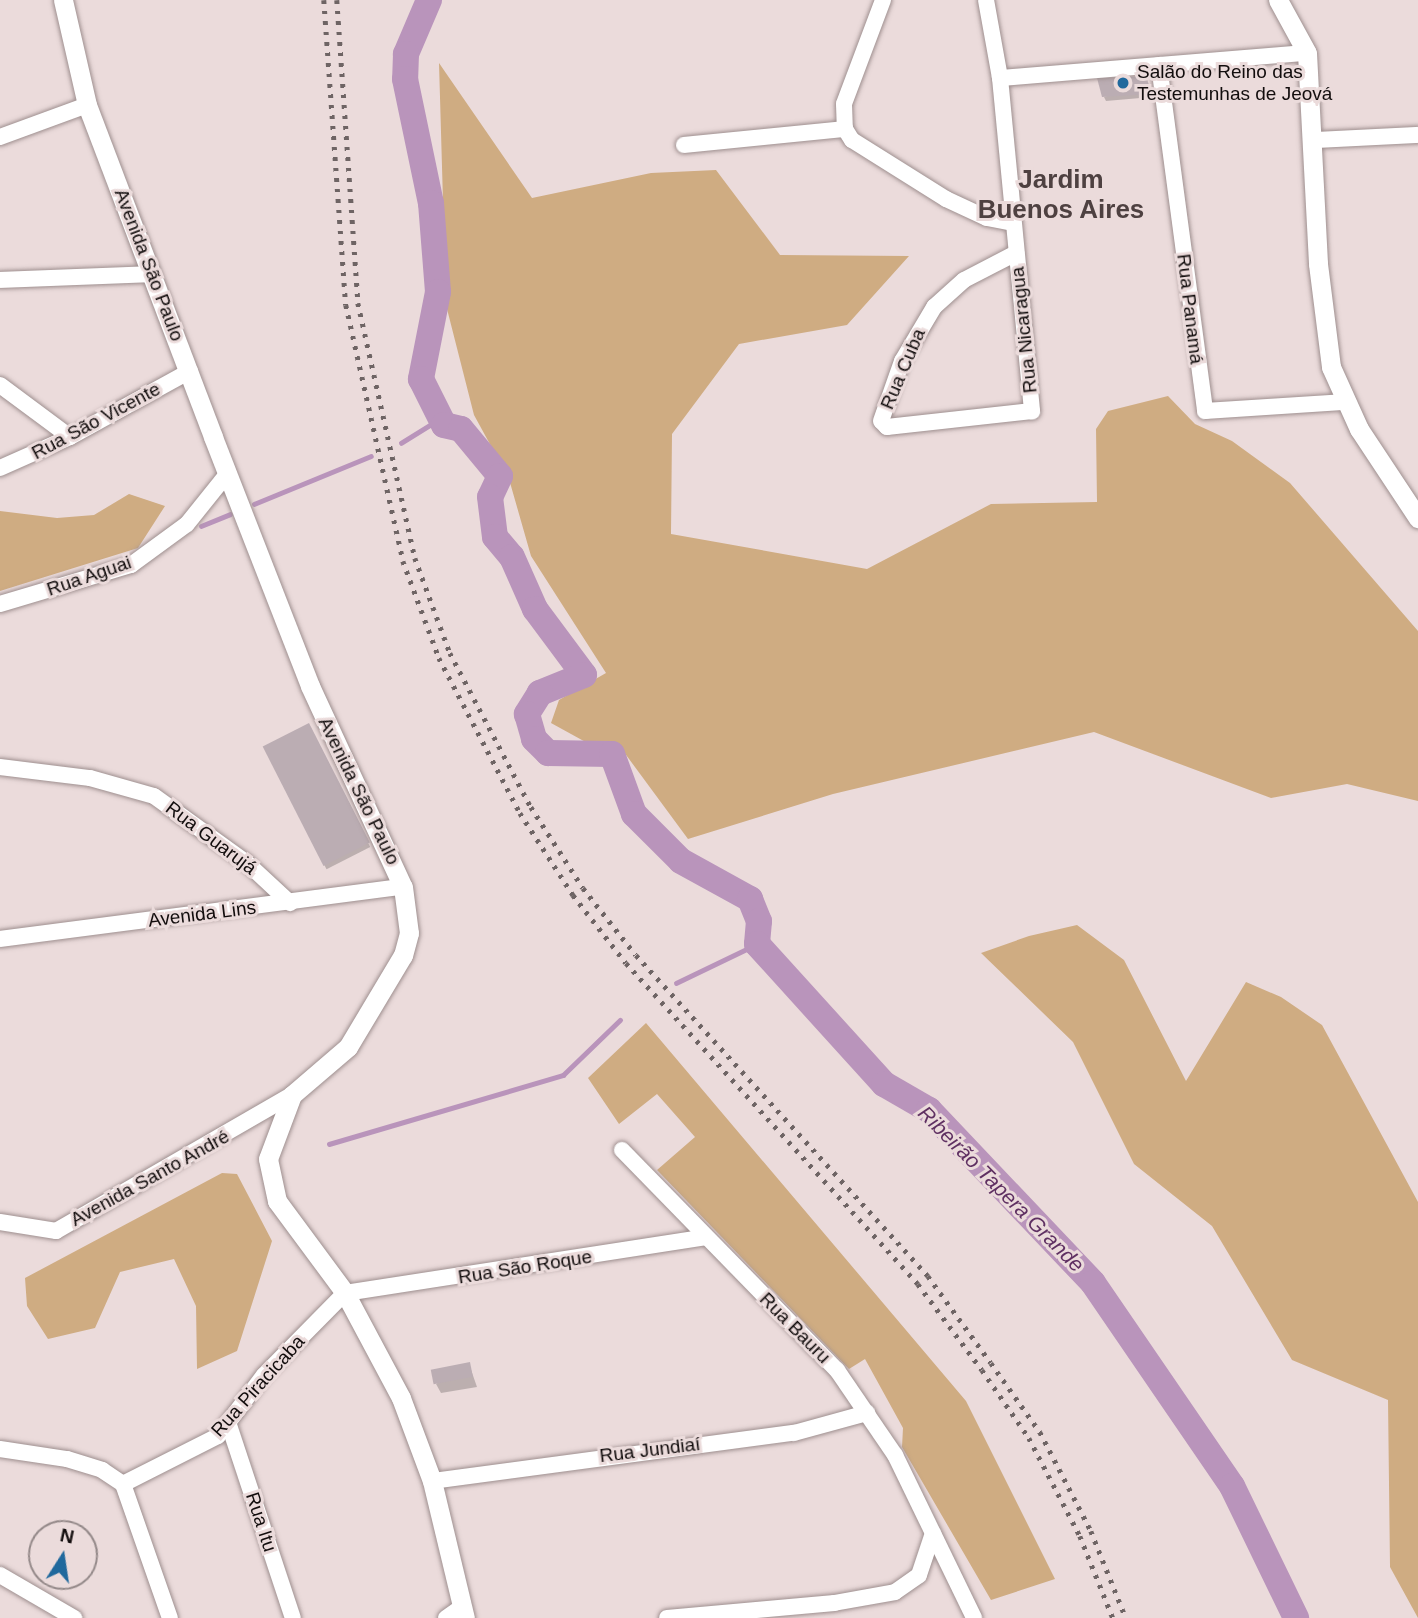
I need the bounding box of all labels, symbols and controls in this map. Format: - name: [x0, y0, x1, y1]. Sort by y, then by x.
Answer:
- place label: Salão do Reino das Testemunhas de Jeová: [1137, 61, 1332, 105]
- marker: Salão do Reino das Testemunhas de Jeová: [1115, 75, 1131, 91]
- district label: Jardim Buenos Aires: [977, 164, 1145, 226]
- street label: Avenida São Paulo: [109, 186, 189, 344]
- street label: Rua Panamá: [1172, 253, 1208, 365]
- street label: Rua Nicaragua: [1006, 266, 1042, 394]
- street label: Rua Cuba: [876, 325, 930, 413]
- street label: Rua São Vicente: [28, 378, 164, 464]
- street label: Rua Aguai: [43, 551, 135, 601]
- street label: Avenida São Paulo: [313, 714, 405, 868]
- street label: Rua Guarujá: [161, 796, 261, 880]
- street label: Avenida Lins: [147, 896, 257, 932]
- water label: Ribeirão Tapera Grande: [913, 1101, 1089, 1277]
- street label: Avenida Santo André: [66, 1125, 234, 1231]
- street label: Rua São Roque: [456, 1245, 594, 1289]
- street label: Rua Bauru: [755, 1288, 835, 1368]
- street label: Rua Piracicaba: [206, 1330, 310, 1442]
- street label: Rua Jundiaí: [598, 1433, 702, 1467]
- street label: Rua Itu: [241, 1489, 281, 1555]
- north arrow: [28, 1520, 98, 1590]
- text: N: [58, 1524, 76, 1548]

